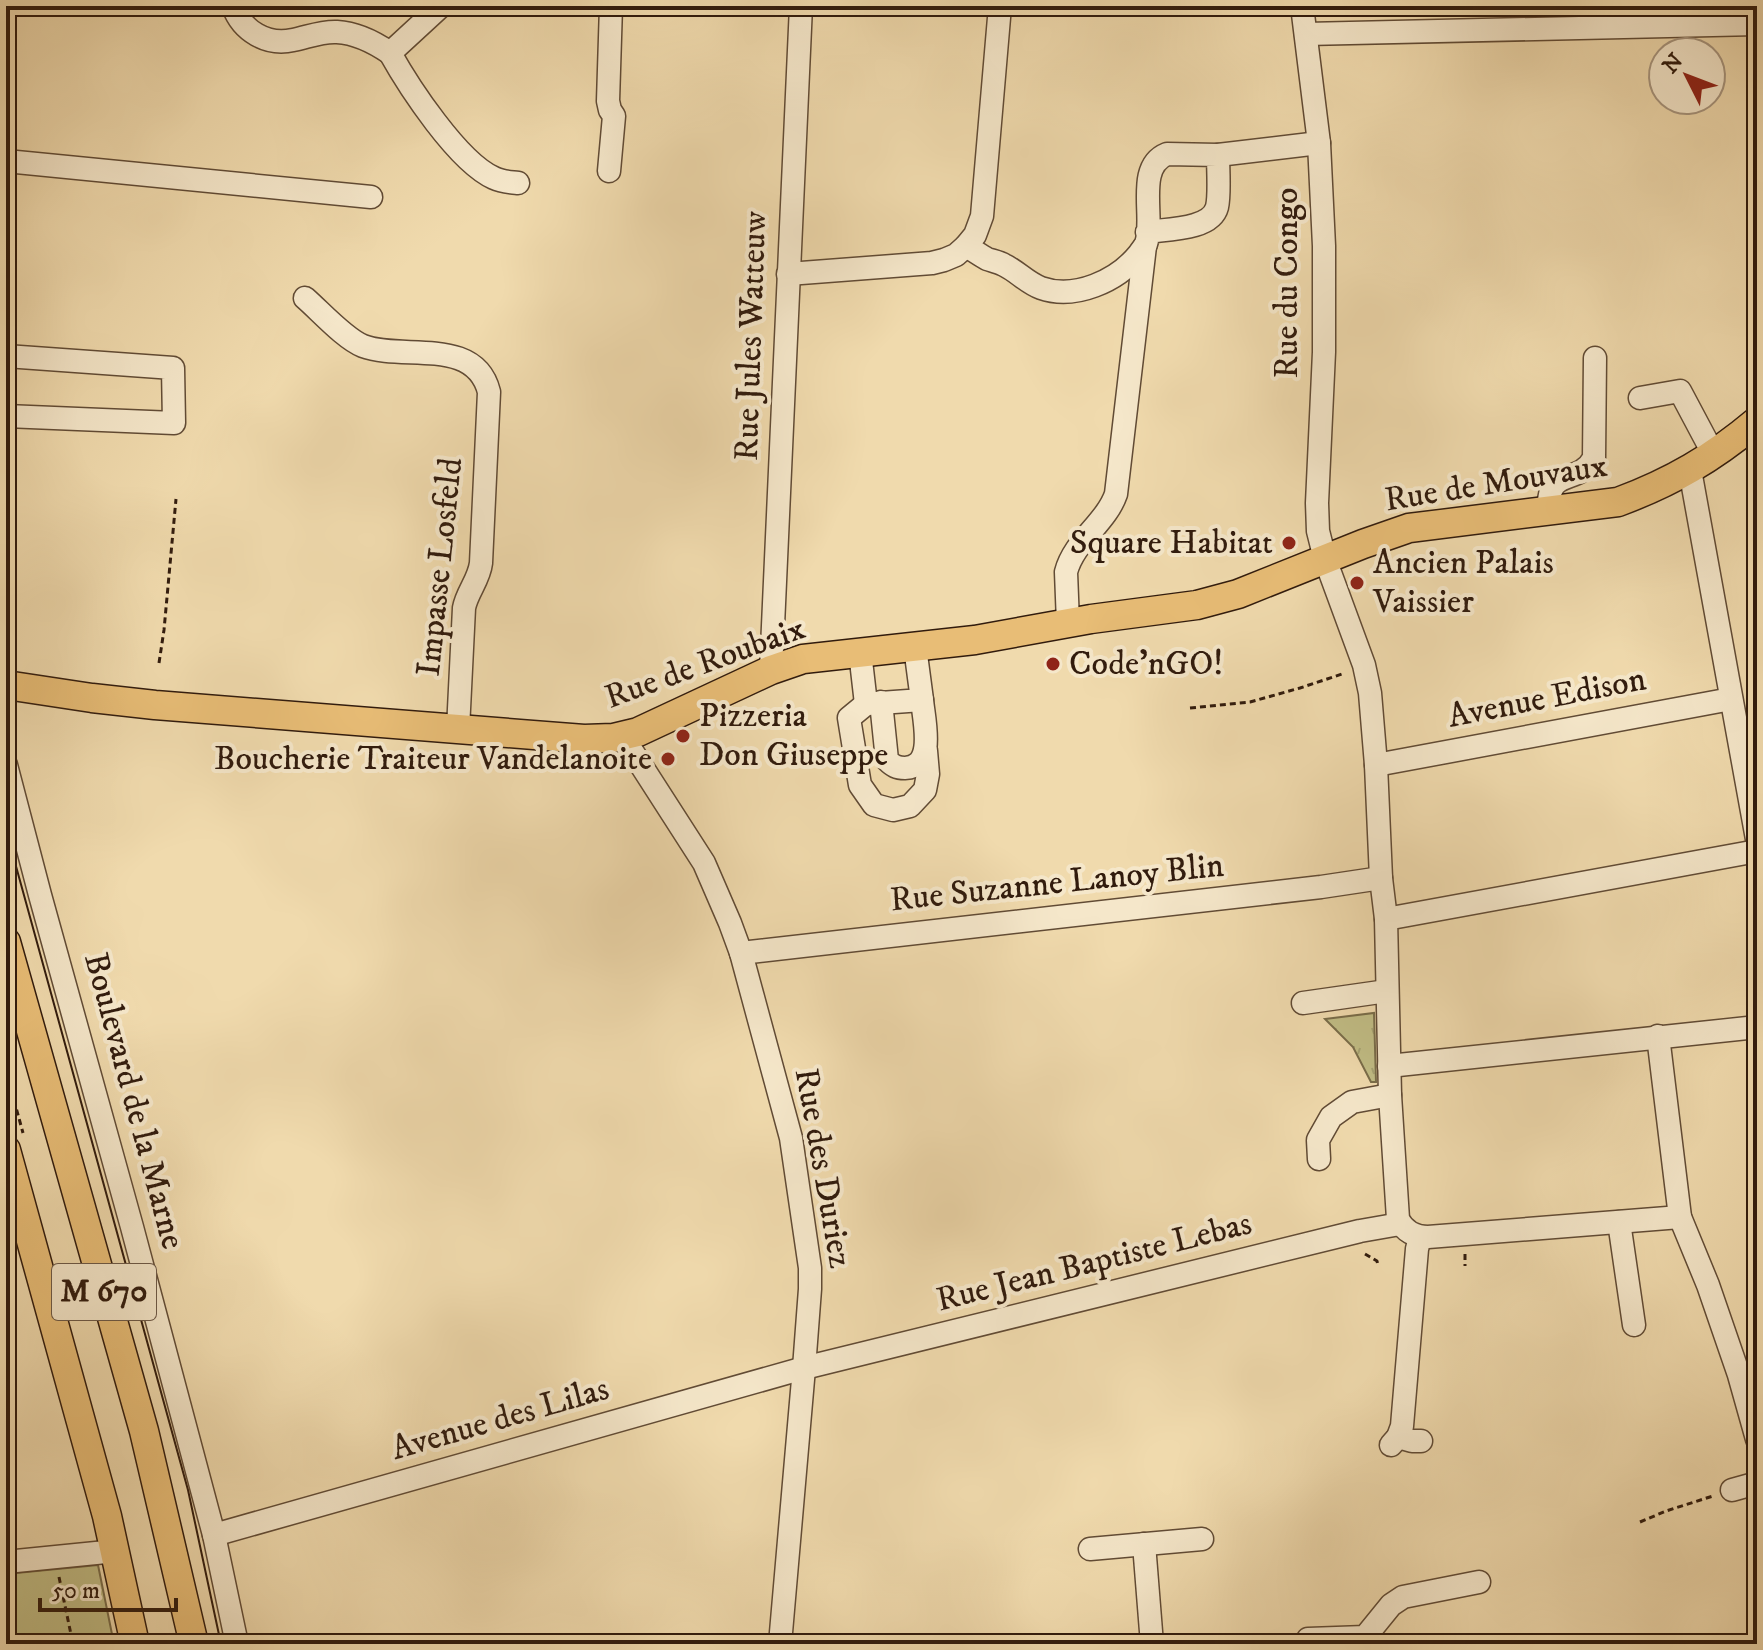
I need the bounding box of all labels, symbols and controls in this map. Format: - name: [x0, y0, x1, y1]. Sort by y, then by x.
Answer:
- north arrow: [1647, 36, 1727, 116]
- text: N: [1657, 48, 1689, 79]
- street label: Rue du Congo: [1266, 187, 1308, 379]
- street label: Rue Jules Watteuw: [726, 210, 776, 462]
- street label: Rue de Mouvaux: [1382, 445, 1611, 521]
- street label: Impasse Losfeld: [408, 456, 472, 678]
- place label: Square Habitat: [1070, 522, 1273, 564]
- marker: Square Habitat: [1280, 534, 1298, 552]
- place label: Ancien Palais Vaissier: [1372, 542, 1554, 623]
- marker: Ancien Palais Vaissier: [1348, 574, 1366, 592]
- street label: Rue de Roubaix: [599, 607, 811, 719]
- place label: Code'nGO!: [1069, 643, 1223, 685]
- marker: Code'nGO!: [1044, 655, 1062, 673]
- street label: Avenue Edison: [1444, 658, 1650, 738]
- place label: Pizzeria Don Giuseppe: [699, 695, 888, 776]
- marker: Pizzeria Don Giuseppe: [674, 727, 692, 745]
- place label: Boucherie Traiteur Vandelanoite: [214, 738, 652, 780]
- marker: Boucherie Traiteur Vandelanoite: [659, 750, 677, 768]
- street label: Rue Suzanne Lanoy Blin: [888, 845, 1226, 921]
- street label: Boulevard de la Marne: [74, 948, 194, 1254]
- street label: Rue des Duriez: [785, 1065, 861, 1271]
- street label: Rue Jean Baptiste Lebas: [932, 1202, 1256, 1322]
- road number: M 670: [52, 1264, 156, 1320]
- street label: Avenue des Lilas: [386, 1368, 614, 1470]
- scale bar: [40, 1562, 176, 1612]
- text: 50 m: [52, 1576, 100, 1606]

